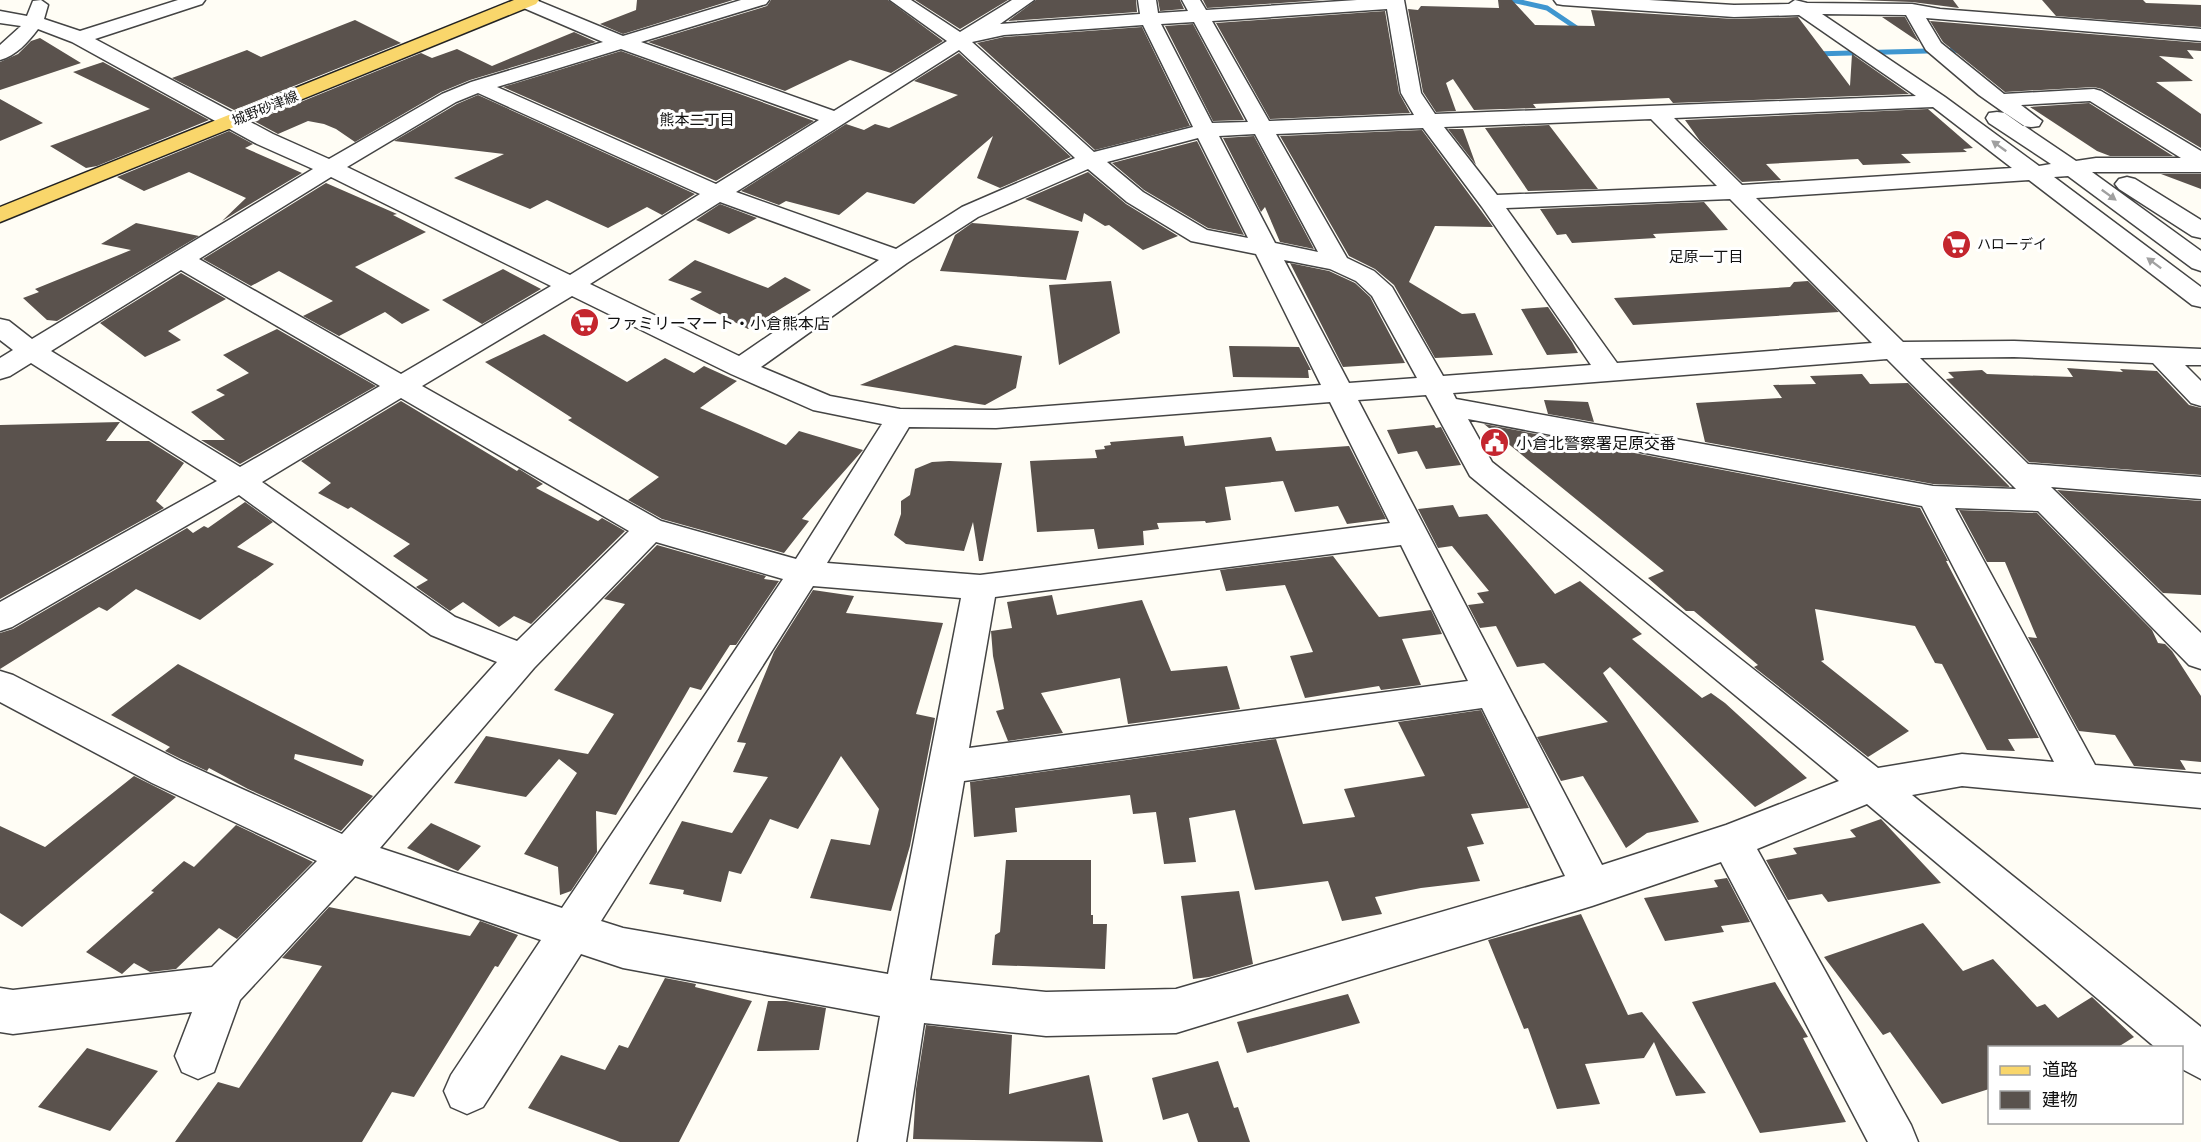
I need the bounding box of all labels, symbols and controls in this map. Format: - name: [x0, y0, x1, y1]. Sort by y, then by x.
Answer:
- street label: 城野砂津線: [229, 86, 301, 129]
- district label: 熊本二丁目: [659, 109, 735, 129]
- one-way arrow: [1991, 140, 2007, 152]
- one-way arrow: [2100, 189, 2116, 201]
- supermarket icon: ハローデイ: [1940, 228, 1972, 260]
- place label: ハローデイ: [1977, 234, 2047, 253]
- district label: 足原一丁目: [1668, 246, 1744, 266]
- one-way arrow: [2147, 258, 2162, 270]
- supermarket icon: ファミリーマート・小倉熊本店: [569, 307, 601, 339]
- place label: ファミリーマート・小倉熊本店: [606, 312, 830, 334]
- public building icon: 小倉北警察署足原交番: [1479, 427, 1511, 459]
- place label: 小倉北警察署足原交番: [1516, 432, 1676, 454]
- legend: [1988, 1046, 2183, 1124]
- text: 道路: [2042, 1057, 2078, 1081]
- text: 建物: [2042, 1087, 2078, 1111]

